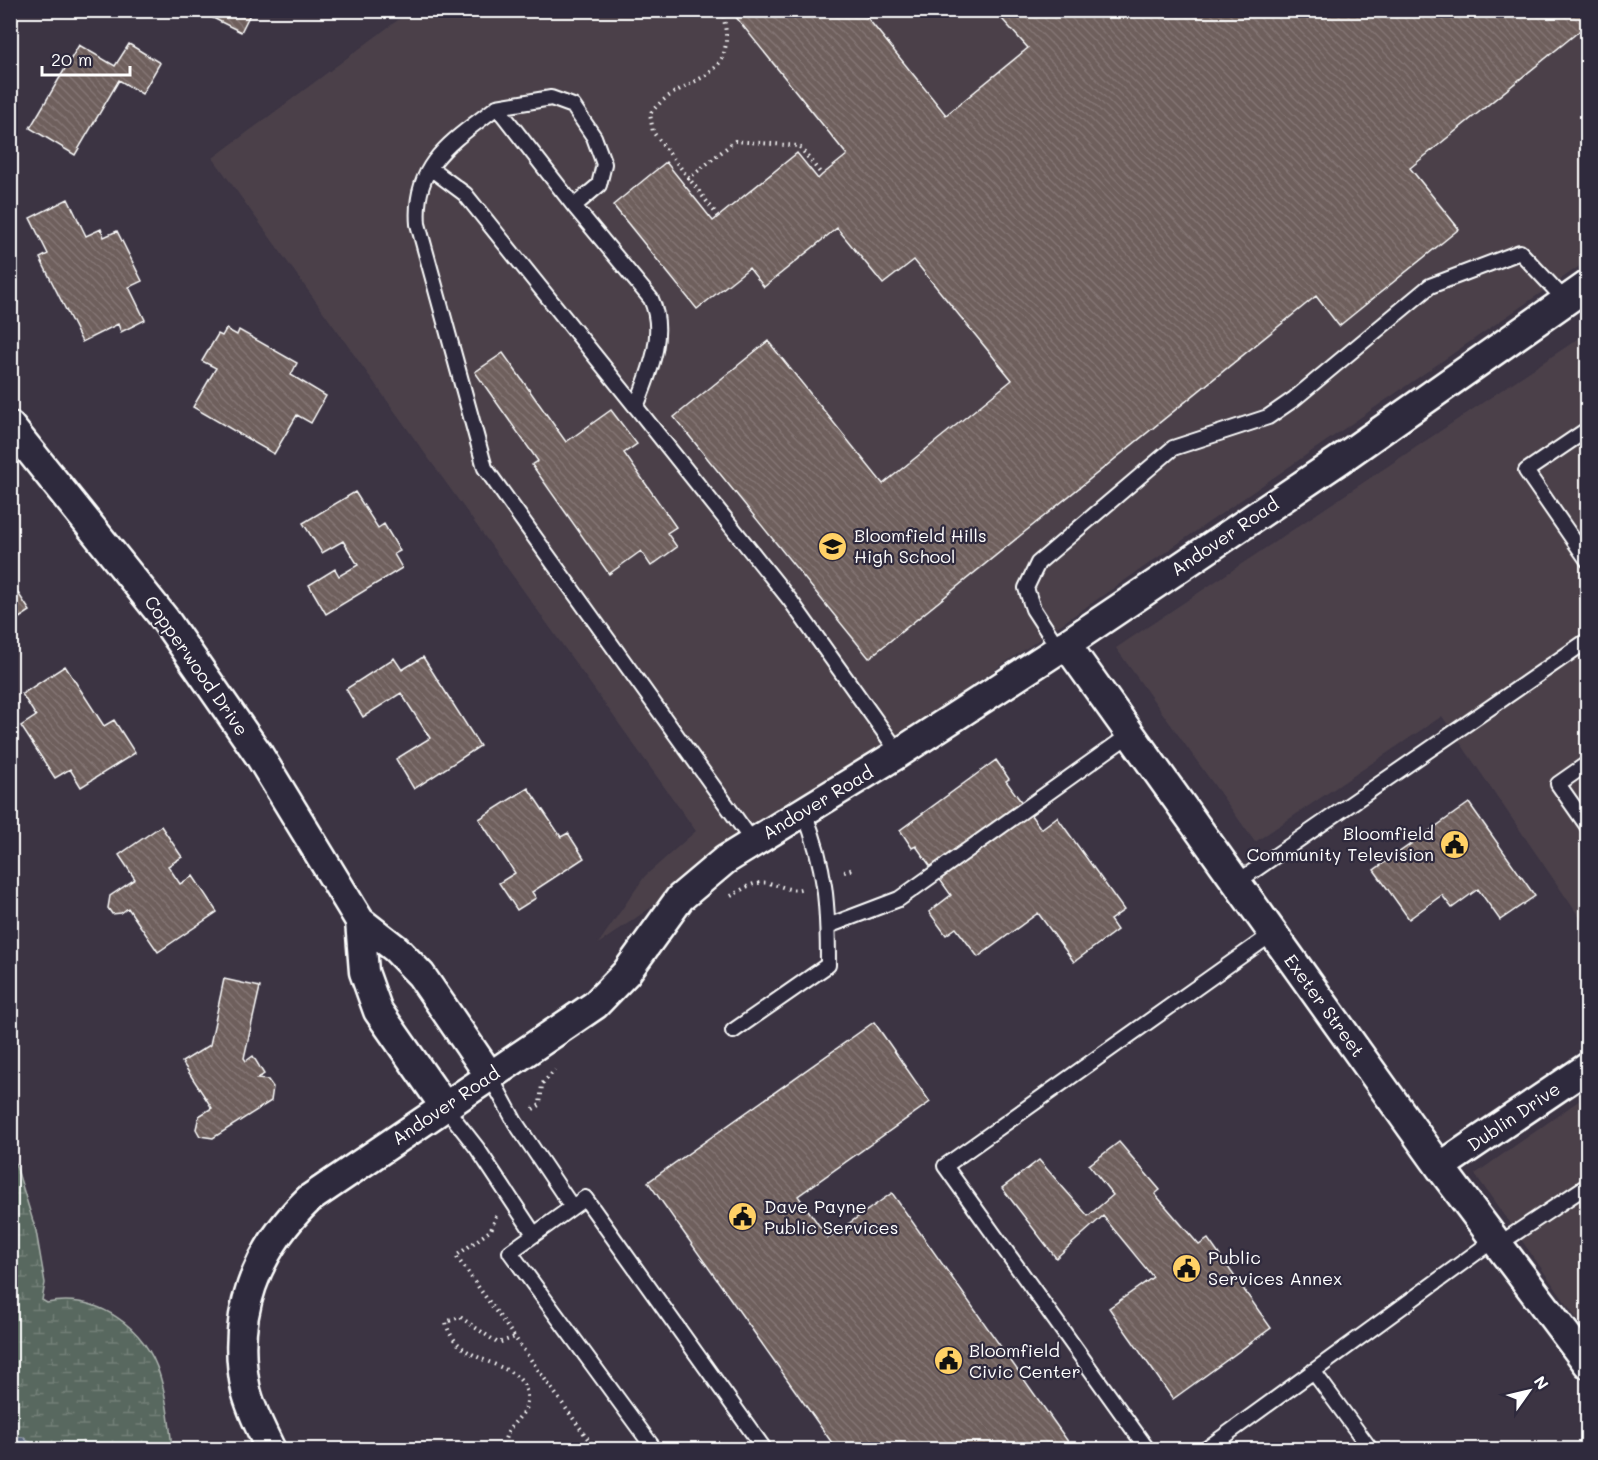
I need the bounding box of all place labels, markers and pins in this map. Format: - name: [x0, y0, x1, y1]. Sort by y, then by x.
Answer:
- place label: Bloomfield Hills High School: [854, 523, 987, 568]
- school or university icon: Bloomfield Hills High School: [817, 530, 849, 562]
- place label: Bloomfield Community Television: [1247, 821, 1434, 866]
- public building icon: Bloomfield Community Television: [1439, 828, 1471, 860]
- place label: Dave Payne Public Services: [764, 1194, 899, 1239]
- public building icon: Dave Payne Public Services: [727, 1201, 759, 1233]
- place label: Public Services Annex: [1208, 1245, 1342, 1290]
- public building icon: Public Services Annex: [1171, 1252, 1203, 1284]
- place label: Bloomfield Civic Center: [969, 1338, 1081, 1383]
- public building icon: Bloomfield Civic Center: [932, 1345, 964, 1377]

